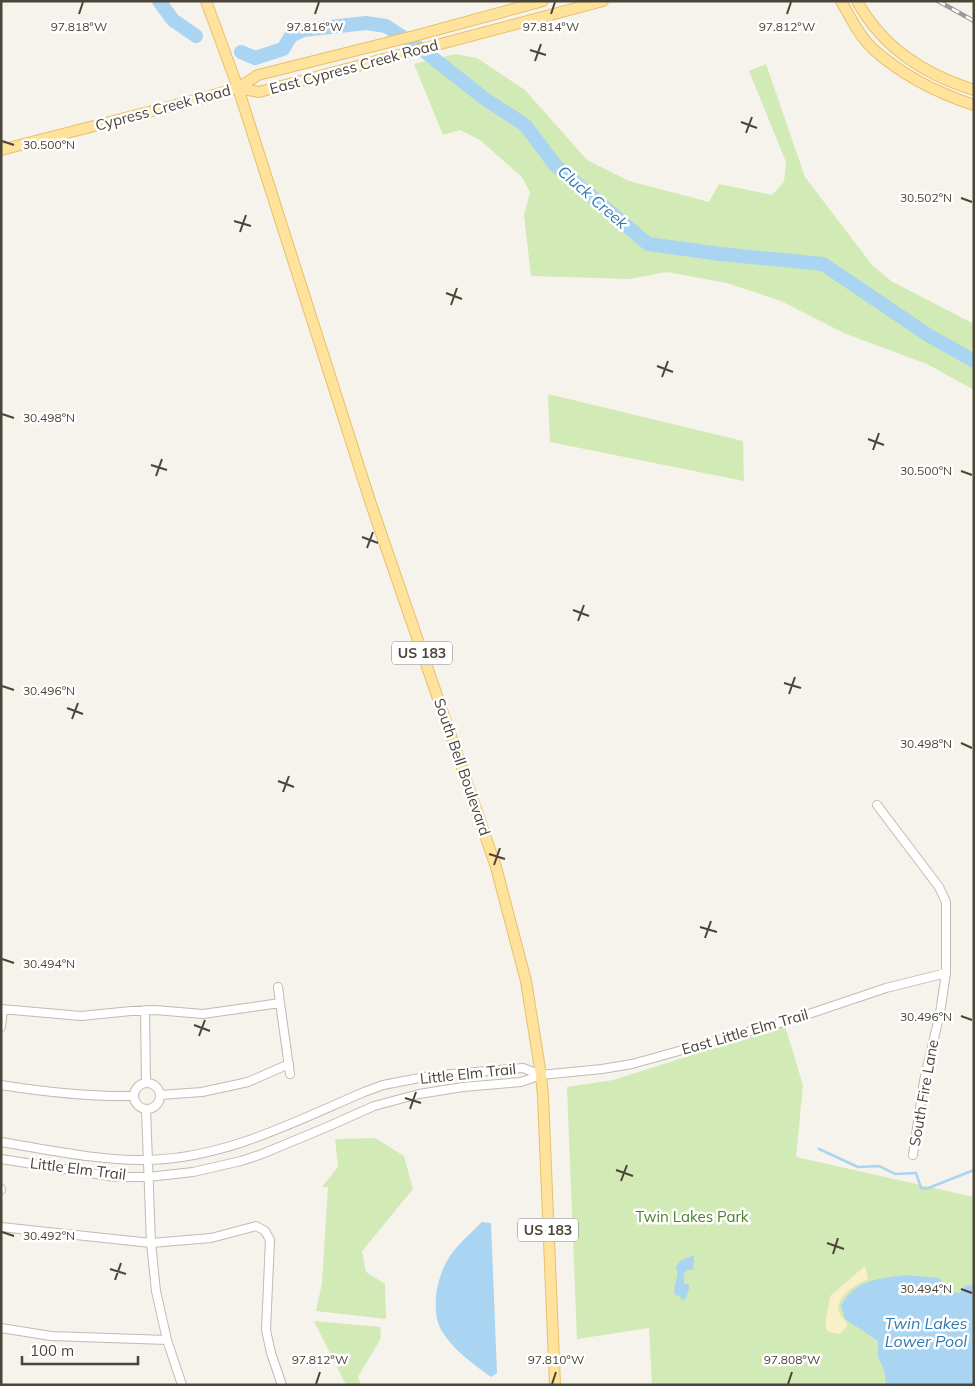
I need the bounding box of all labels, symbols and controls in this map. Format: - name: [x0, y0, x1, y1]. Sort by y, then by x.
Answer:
- text: 97.818°W: [51, 19, 107, 34]
- text: 97.816°W: [287, 19, 343, 34]
- text: 97.814°W: [523, 19, 579, 34]
- text: 97.812°W: [759, 19, 815, 34]
- street label: East Cypress Creek Road: [267, 35, 440, 98]
- street label: Cypress Creek Road: [93, 80, 233, 135]
- text: 30.500°N: [23, 137, 75, 152]
- water label: Cluck Creek: [554, 161, 633, 233]
- text: 30.502°N: [900, 190, 952, 205]
- text: 30.498°N: [23, 410, 75, 425]
- text: 30.500°N: [900, 463, 952, 478]
- road number: US 183: [392, 641, 452, 664]
- text: 30.496°N: [23, 683, 75, 698]
- street label: South Bell Boulevard: [430, 696, 495, 838]
- text: 30.498°N: [900, 736, 952, 751]
- text: 30.494°N: [23, 956, 75, 971]
- street label: East Little Elm Trail: [679, 1004, 810, 1059]
- text: 30.496°N: [900, 1009, 952, 1024]
- street label: South Fire Lane: [905, 1038, 942, 1148]
- street label: Little Elm Trail: [419, 1059, 517, 1088]
- street label: Little Elm Trail: [29, 1153, 127, 1184]
- park label: Twin Lakes Park: [635, 1207, 749, 1226]
- road number: US 183: [518, 1218, 578, 1242]
- text: 30.492°N: [23, 1228, 75, 1243]
- text: 30.494°N: [900, 1281, 952, 1296]
- water label: Twin Lakes Lower Pool: [885, 1313, 967, 1351]
- scale bar: [22, 1334, 139, 1366]
- text: 100 m: [30, 1341, 74, 1360]
- text: 97.812°W: [292, 1352, 348, 1367]
- text: 97.810°W: [528, 1352, 584, 1367]
- text: 97.808°W: [764, 1352, 820, 1367]

